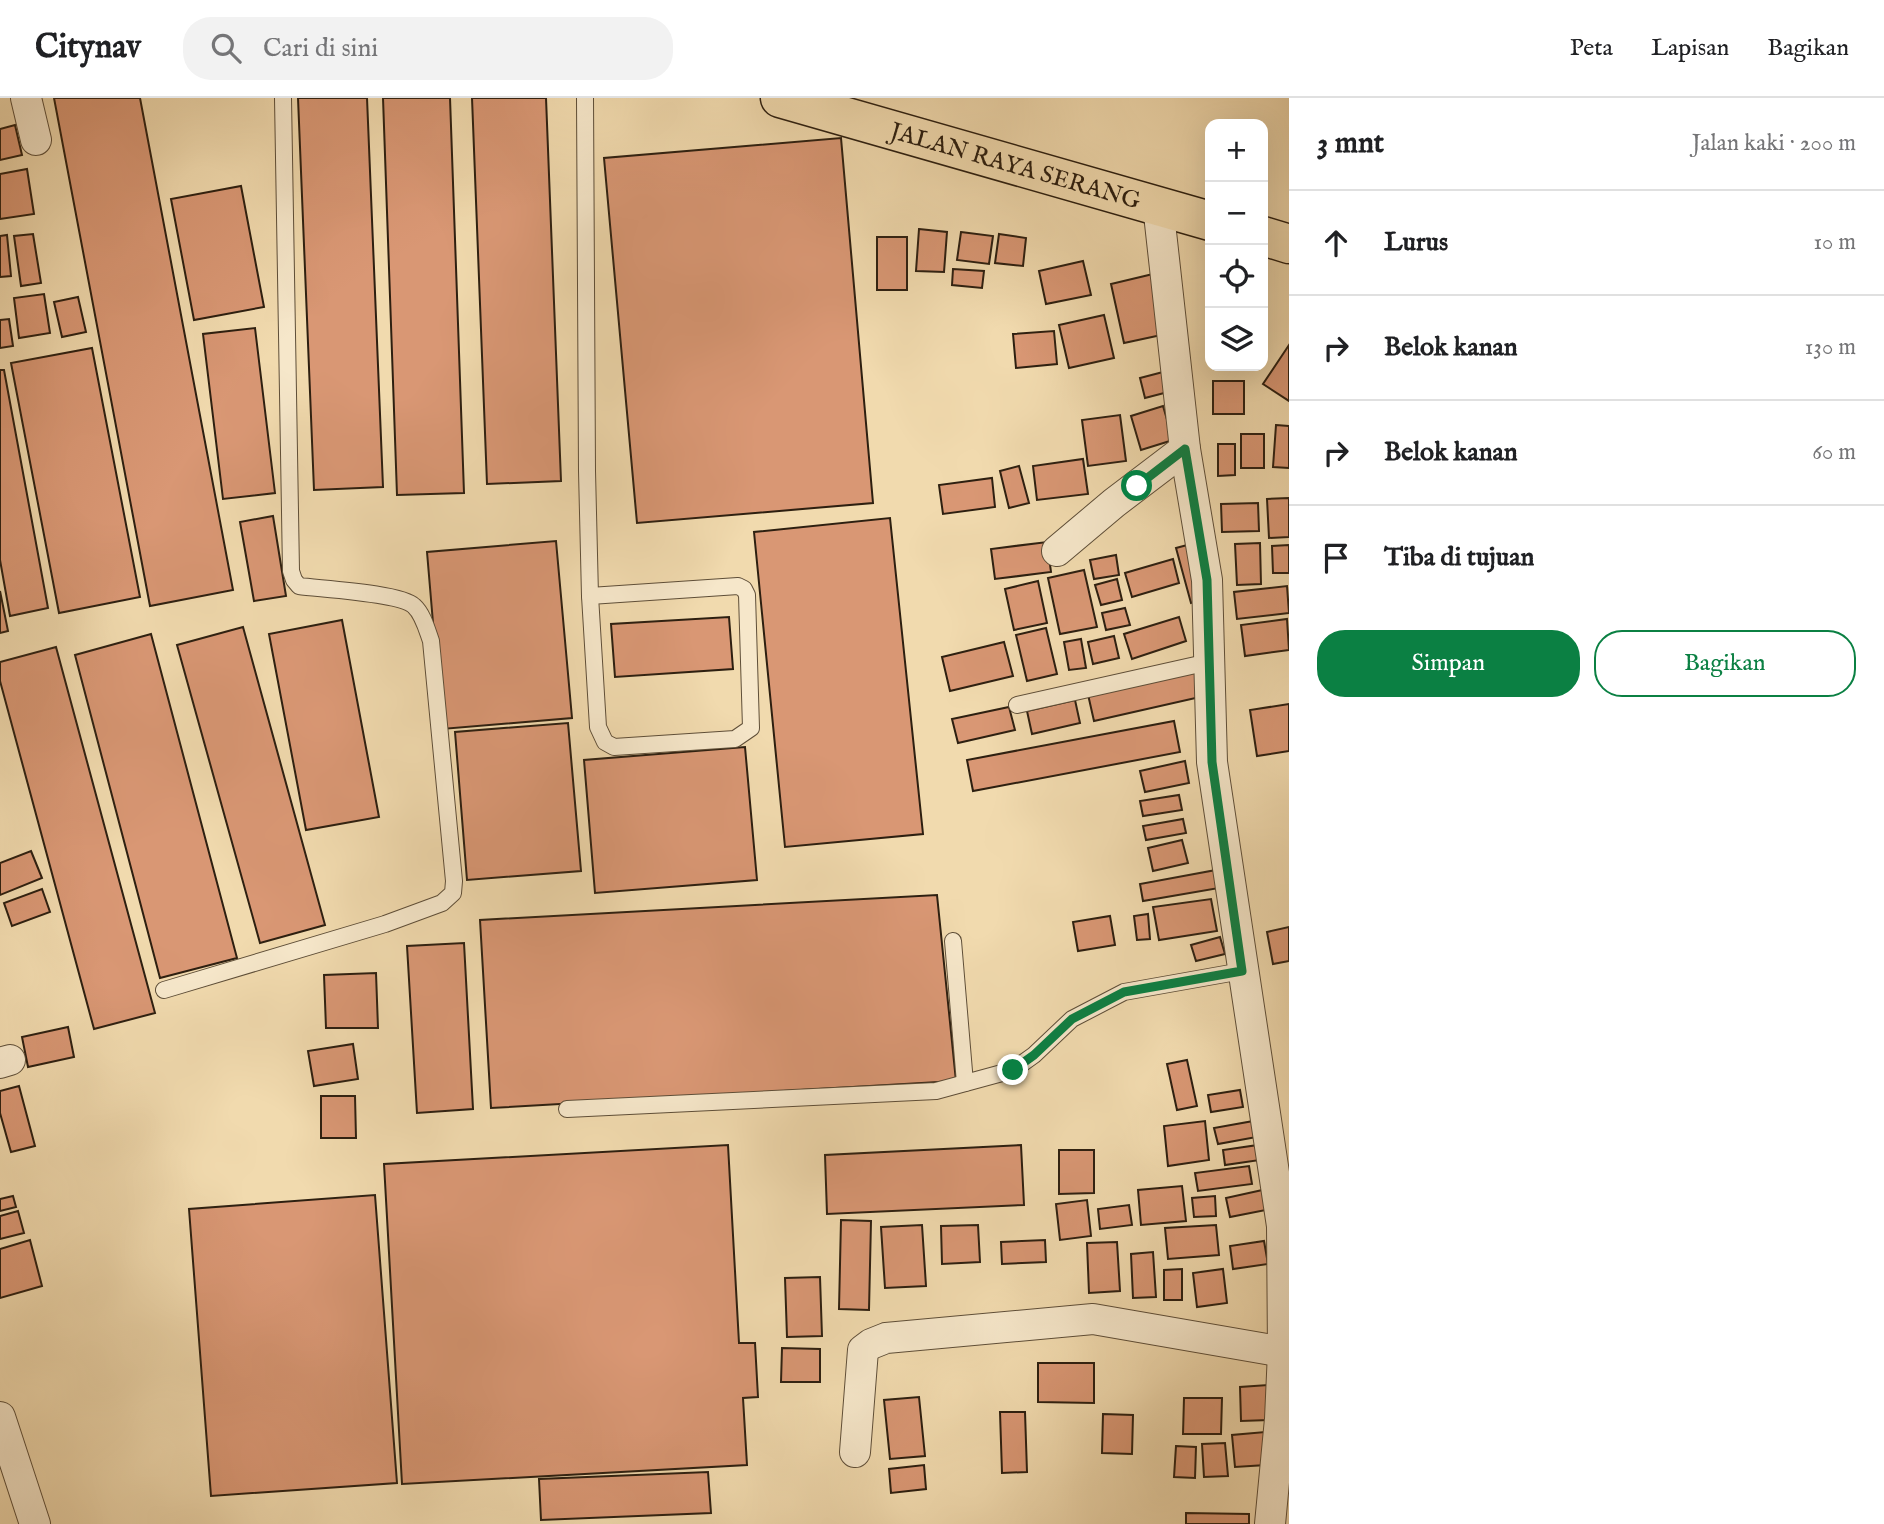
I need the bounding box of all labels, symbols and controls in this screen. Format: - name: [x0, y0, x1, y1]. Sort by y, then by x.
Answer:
- search box: [183, 17, 673, 80]
- text: Citynav: [35, 27, 141, 69]
- icon: search: [207, 29, 245, 67]
- text: Cari di sini: [263, 32, 378, 65]
- text: Peta: [1570, 33, 1613, 64]
- text: Lapisan: [1651, 33, 1729, 64]
- text: Bagikan: [1767, 33, 1849, 64]
- street label: JALAN RAYA SERANG: [884, 115, 1144, 217]
- map controls: [1205, 119, 1268, 371]
- button: +: [1205, 119, 1268, 182]
- text: 3 mnt: [1317, 125, 1384, 163]
- text: Jalan kaki · 200 m: [1692, 129, 1856, 158]
- button: −: [1205, 182, 1268, 245]
- icon: ahead: [1317, 224, 1355, 262]
- text: Lurus: [1384, 226, 1448, 259]
- text: 10 m: [1813, 228, 1856, 257]
- button: locate: [1205, 245, 1268, 308]
- button: layers: [1205, 308, 1268, 371]
- icon: right: [1317, 329, 1355, 367]
- text: Belok kanan: [1384, 331, 1518, 364]
- text: 130 m: [1805, 333, 1856, 362]
- icon: right: [1317, 434, 1355, 472]
- text: Belok kanan: [1384, 436, 1518, 469]
- text: 60 m: [1812, 438, 1856, 467]
- route start: [1121, 470, 1152, 501]
- icon: arrive: [1317, 539, 1355, 577]
- text: Tiba di tujuan: [1384, 541, 1534, 574]
- button: Simpan: [1317, 630, 1580, 697]
- button: Bagikan: [1594, 630, 1856, 697]
- route end: [997, 1054, 1028, 1085]

